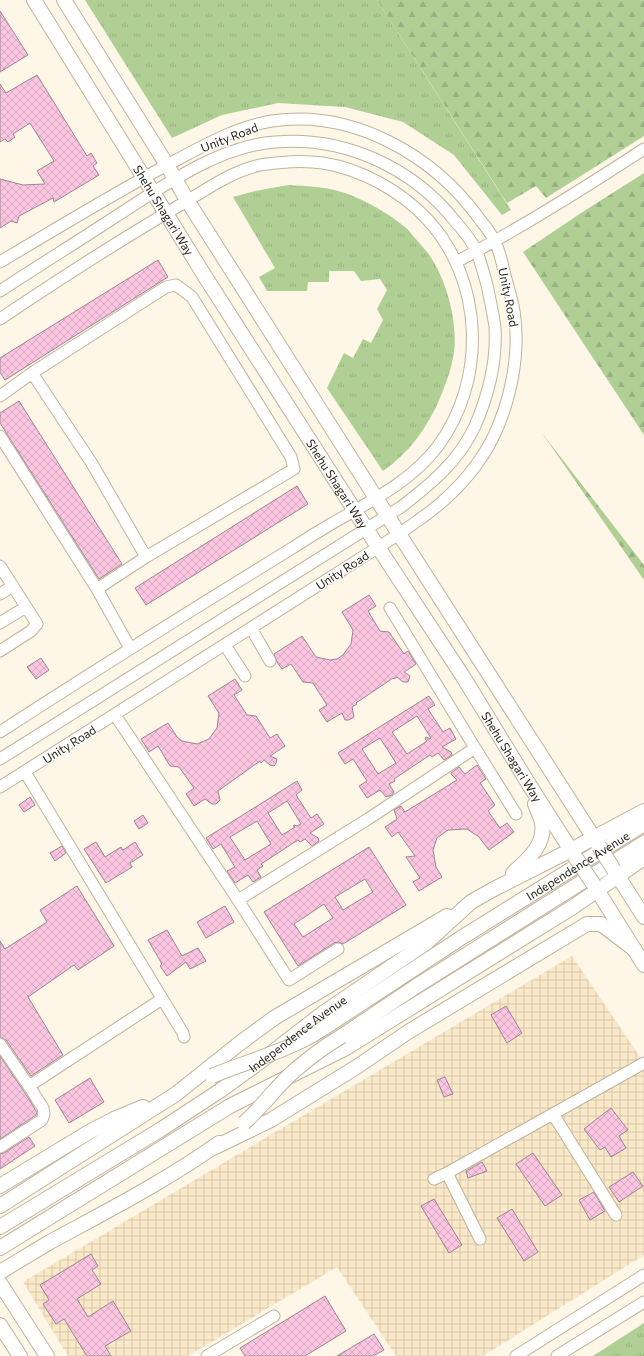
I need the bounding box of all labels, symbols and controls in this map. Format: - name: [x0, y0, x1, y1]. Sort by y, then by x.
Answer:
- street label: Unity Road: [198, 120, 260, 154]
- street label: Shehu Shagari Way: [131, 162, 197, 258]
- street label: Unity Road: [496, 266, 522, 328]
- street label: Shehu Shagari Way: [304, 436, 371, 531]
- street label: Unity Road: [313, 548, 371, 592]
- street label: Shehu Shagari Way: [479, 709, 545, 804]
- street label: Unity Road: [40, 722, 98, 766]
- street label: Independence Avenue: [523, 828, 632, 903]
- street label: Independence Avenue: [246, 992, 349, 1075]

